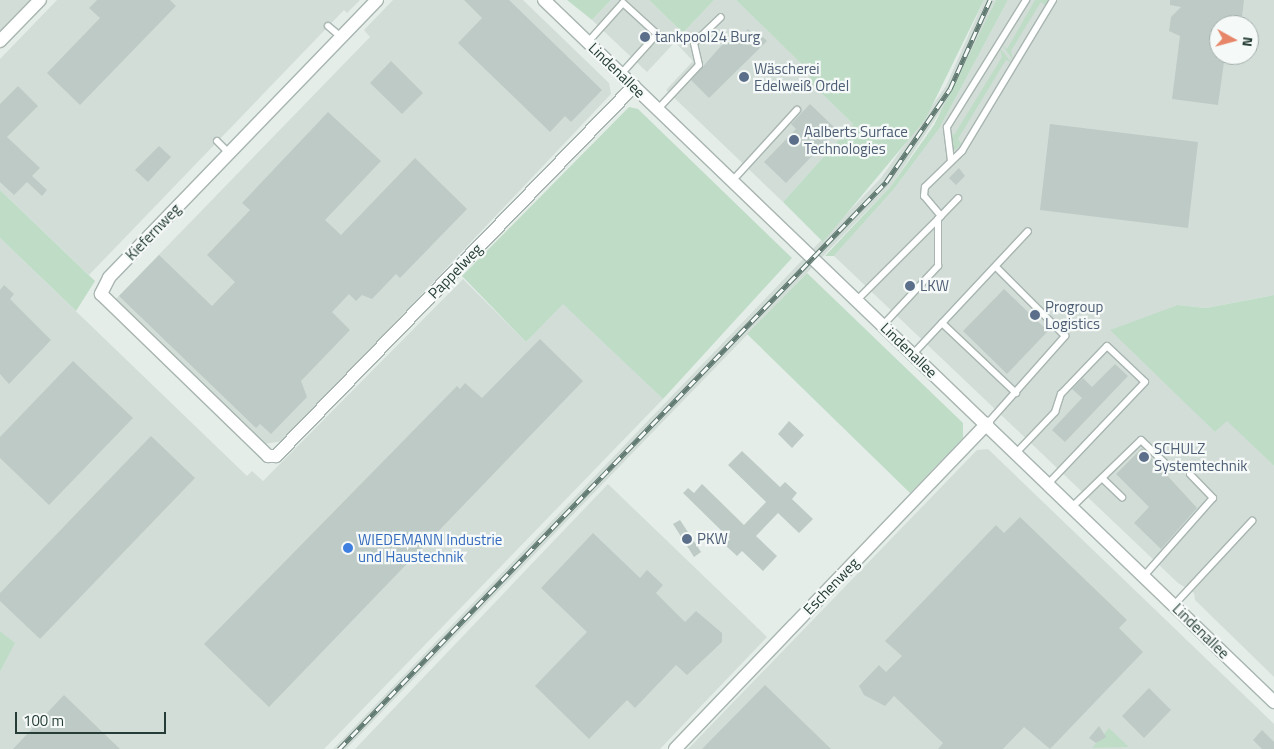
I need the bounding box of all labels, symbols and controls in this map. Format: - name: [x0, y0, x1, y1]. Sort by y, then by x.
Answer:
- north arrow: [1209, 15, 1259, 65]
- place label: tankpool24 Burg: [655, 28, 760, 46]
- marker: tankpool24 Burg: [639, 31, 651, 43]
- text: N: [1237, 36, 1259, 48]
- street label: Lindenallee: [585, 39, 649, 101]
- place label: Wäscherei Edelweiß Ordel: [754, 59, 849, 94]
- marker: Wäscherei Edelweiß Ordel: [738, 71, 750, 83]
- place label: Aalberts Surface Technologies: [804, 122, 908, 157]
- marker: Aalberts Surface Technologies: [788, 134, 800, 146]
- street label: Kiefernweg: [122, 200, 184, 264]
- street label: Pappelweg: [424, 240, 486, 302]
- place label: LKW: [920, 277, 949, 295]
- marker: LKW: [904, 280, 916, 292]
- place label: Progroup Logistics: [1045, 297, 1103, 332]
- marker: Progroup Logistics: [1029, 309, 1041, 321]
- street label: Lindenallee: [877, 319, 941, 381]
- place label: SCHULZ Systemtechnik: [1154, 439, 1247, 474]
- marker: SCHULZ Systemtechnik: [1138, 451, 1150, 463]
- place label: WIEDEMANN Industrie und Haustechnik: [358, 530, 502, 565]
- place label: PKW: [697, 530, 728, 548]
- marker: PKW: [681, 533, 693, 545]
- marker: WIEDEMANN Industrie und Haustechnik: [342, 542, 354, 554]
- street label: Eschenweg: [799, 554, 863, 618]
- street label: Lindenallee: [1169, 600, 1233, 662]
- scale bar: [18, 702, 169, 734]
- text: 100 m: [23, 709, 64, 732]

